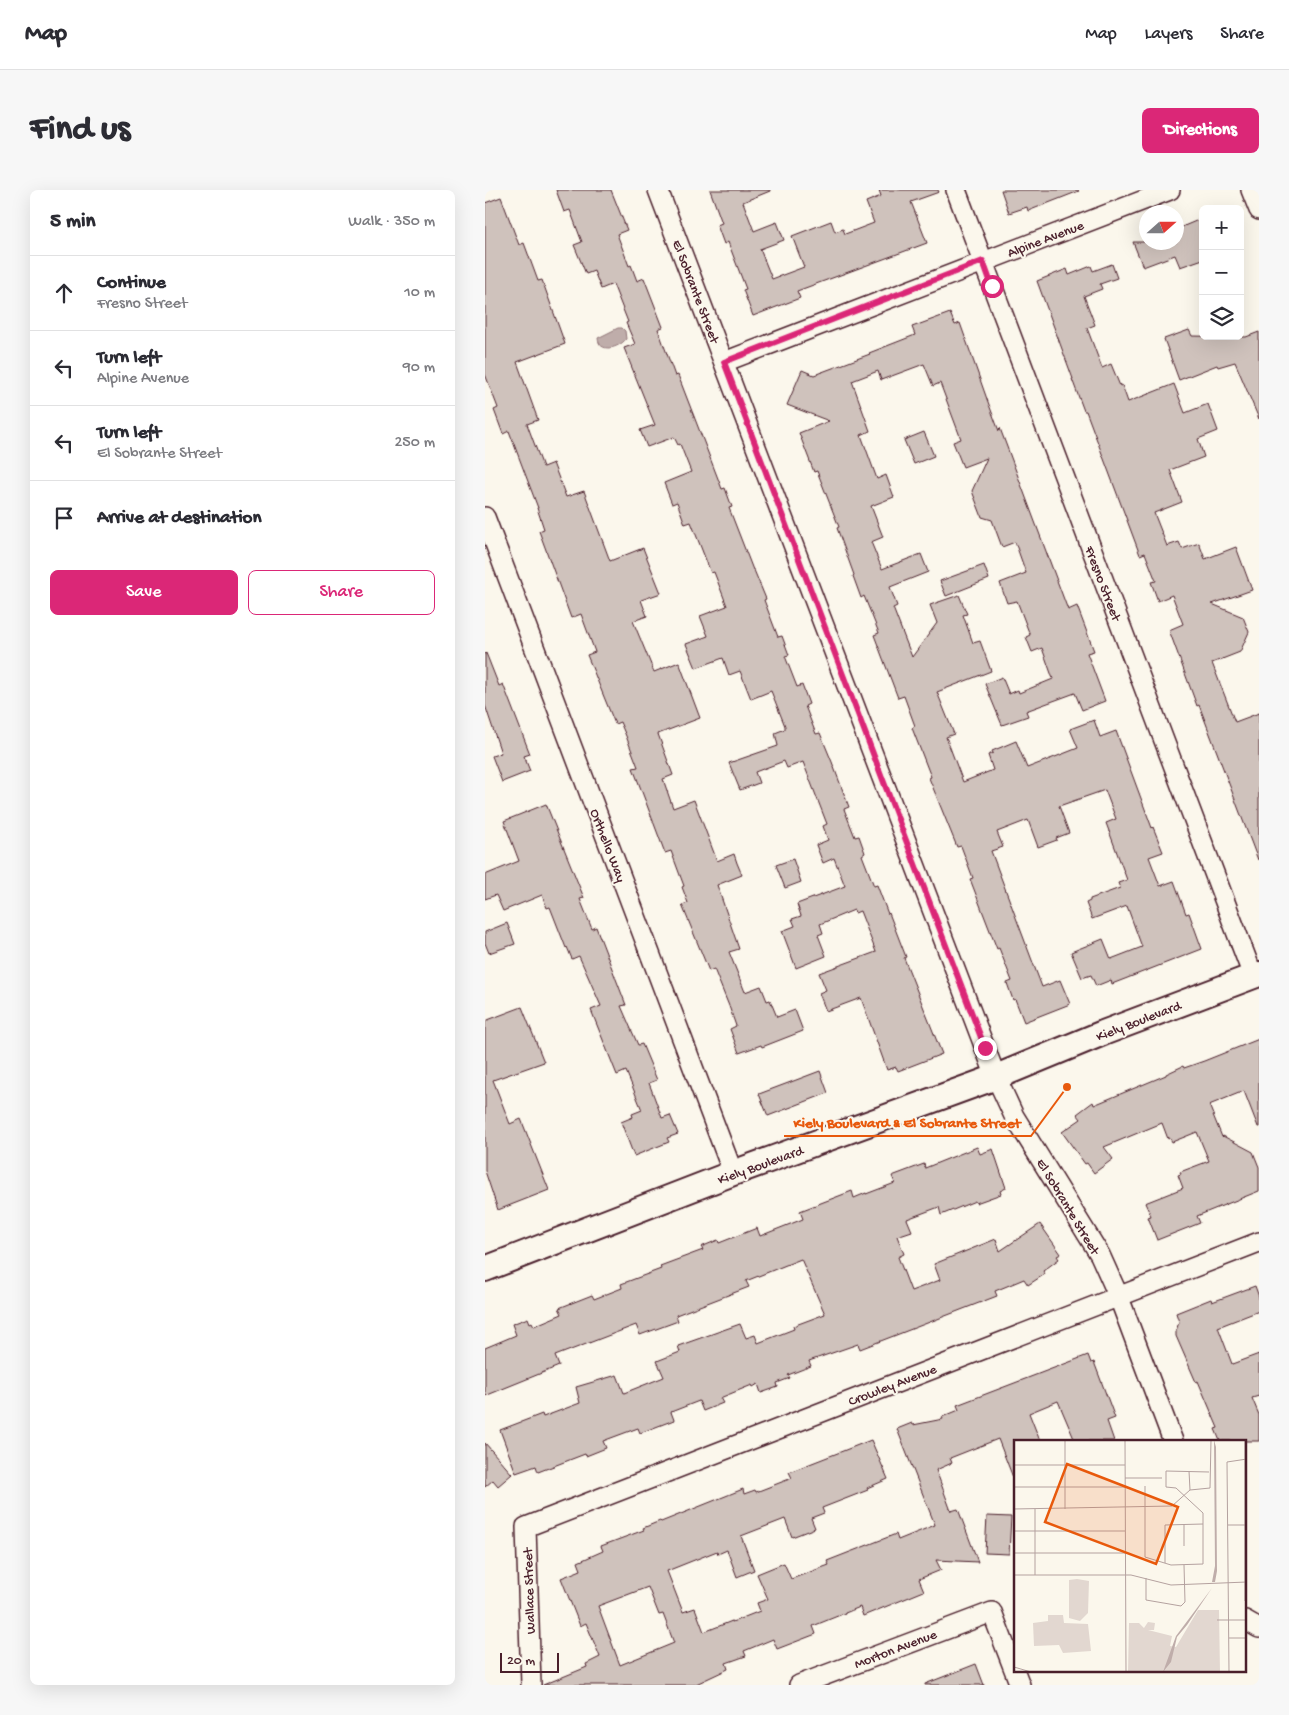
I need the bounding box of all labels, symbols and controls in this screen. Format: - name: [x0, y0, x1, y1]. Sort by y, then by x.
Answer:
- text: Map: [25, 20, 67, 49]
- text: Map: [1085, 24, 1117, 45]
- text: Layers: [1145, 24, 1192, 45]
- text: Share: [1220, 24, 1264, 45]
- button: Directions: [1142, 108, 1259, 153]
- text: Find us: [30, 110, 130, 151]
- north arrow: [1139, 205, 1184, 250]
- map controls: [1199, 205, 1244, 340]
- button: +: [1199, 205, 1244, 250]
- text: 5 min: [50, 210, 95, 235]
- text: Walk · 350 m: [348, 213, 435, 232]
- street label: Alpine Avenue: [1005, 218, 1087, 263]
- street label: El Sobrante Street: [667, 238, 723, 347]
- button: −: [1199, 250, 1244, 295]
- text: Continue: [97, 272, 166, 295]
- route start: [981, 275, 1004, 298]
- icon: ahead: [50, 279, 78, 307]
- text: 10 m: [404, 284, 435, 303]
- text: Fresno Street: [97, 295, 187, 314]
- button: layers: [1199, 295, 1244, 340]
- text: Turn left: [97, 347, 161, 370]
- icon: left: [50, 354, 78, 382]
- text: 90 m: [403, 359, 435, 378]
- text: Alpine Avenue: [97, 370, 189, 389]
- text: Turn left: [97, 422, 161, 445]
- icon: left: [50, 429, 78, 457]
- text: 250 m: [395, 434, 435, 453]
- text: El Sobrante Street: [97, 445, 222, 464]
- icon: arrive: [50, 504, 78, 532]
- text: Arrive at destination: [97, 507, 261, 530]
- street label: Fresno Street: [1079, 543, 1124, 625]
- button: Save: [50, 570, 238, 615]
- button: Share: [248, 570, 435, 615]
- street label: Orthello Way: [585, 807, 628, 885]
- street label: Kiely Boulevard: [1094, 998, 1185, 1046]
- route end: [974, 1037, 997, 1060]
- callout: Kiely Boulevard & El Sobrante Street: [784, 1106, 1031, 1136]
- text: Kiely Boulevard & El Sobrante Street: [792, 1115, 1022, 1133]
- street label: Kiely Boulevard: [716, 1142, 808, 1190]
- street label: El Sobrante Street: [1031, 1156, 1103, 1260]
- street label: Crowley Avenue: [846, 1361, 940, 1411]
- inset map: [1014, 1440, 1247, 1672]
- street label: Wallace Street: [520, 1546, 540, 1634]
- street label: Morton Avenue: [852, 1627, 940, 1674]
- scale bar: [500, 1650, 559, 1673]
- text: 20 m: [507, 1653, 535, 1670]

